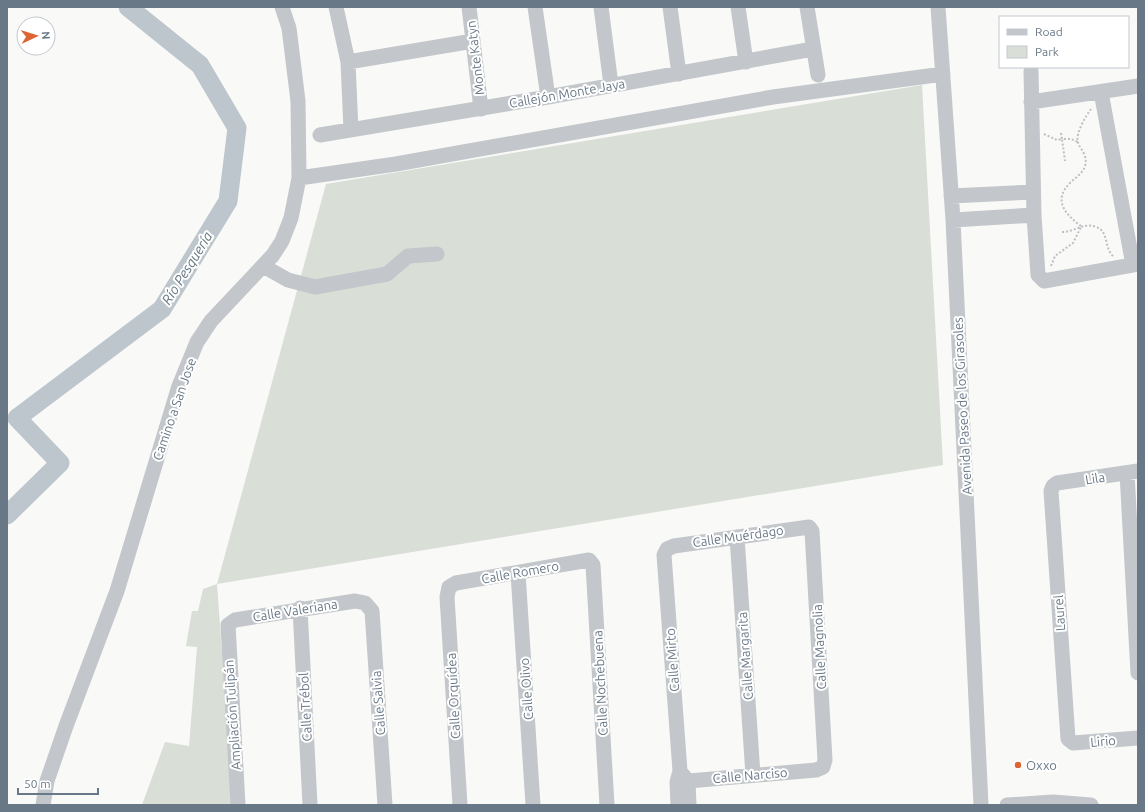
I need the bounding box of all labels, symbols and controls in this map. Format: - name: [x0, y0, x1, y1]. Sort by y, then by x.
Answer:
- north arrow: [16, 16, 56, 56]
- legend: [999, 16, 1129, 68]
- street label: Monte Katyn: [463, 20, 487, 96]
- text: Road: [1035, 25, 1063, 38]
- text: N: [40, 31, 52, 40]
- text: Park: [1035, 45, 1059, 58]
- street label: Callejón Monte Jaya: [508, 76, 626, 110]
- water label: Río Pesquería: [158, 228, 216, 307]
- street label: Avenida Paseo de los Girasoles: [950, 317, 974, 495]
- street label: Camino a San Jose: [150, 356, 198, 462]
- street label: Lila: [1084, 470, 1106, 486]
- street label: Calle Muérdago: [692, 523, 784, 549]
- street label: Calle Romero: [480, 558, 560, 586]
- street label: Laurel: [1051, 594, 1067, 632]
- street label: Calle Valeriana: [252, 596, 338, 624]
- street label: Calle Magnolia: [810, 604, 828, 690]
- street label: Calle Margarita: [735, 611, 755, 701]
- street label: Calle Mirto: [663, 628, 681, 692]
- street label: Calle Nochebuena: [590, 630, 610, 736]
- street label: Calle Orquídea: [444, 653, 462, 739]
- street label: Calle Olivo: [517, 657, 535, 721]
- street label: Ampliación Tulipán: [221, 659, 243, 771]
- street label: Calle Salvia: [369, 670, 387, 736]
- street label: Calle Trébol: [296, 672, 314, 742]
- street label: Lirio: [1090, 733, 1116, 749]
- place label: Oxxo: [1026, 758, 1057, 772]
- marker: Oxxo: [1013, 760, 1023, 770]
- street label: Calle Narciso: [712, 765, 788, 785]
- scale bar: [18, 770, 98, 796]
- text: 50 m: [24, 777, 51, 790]

